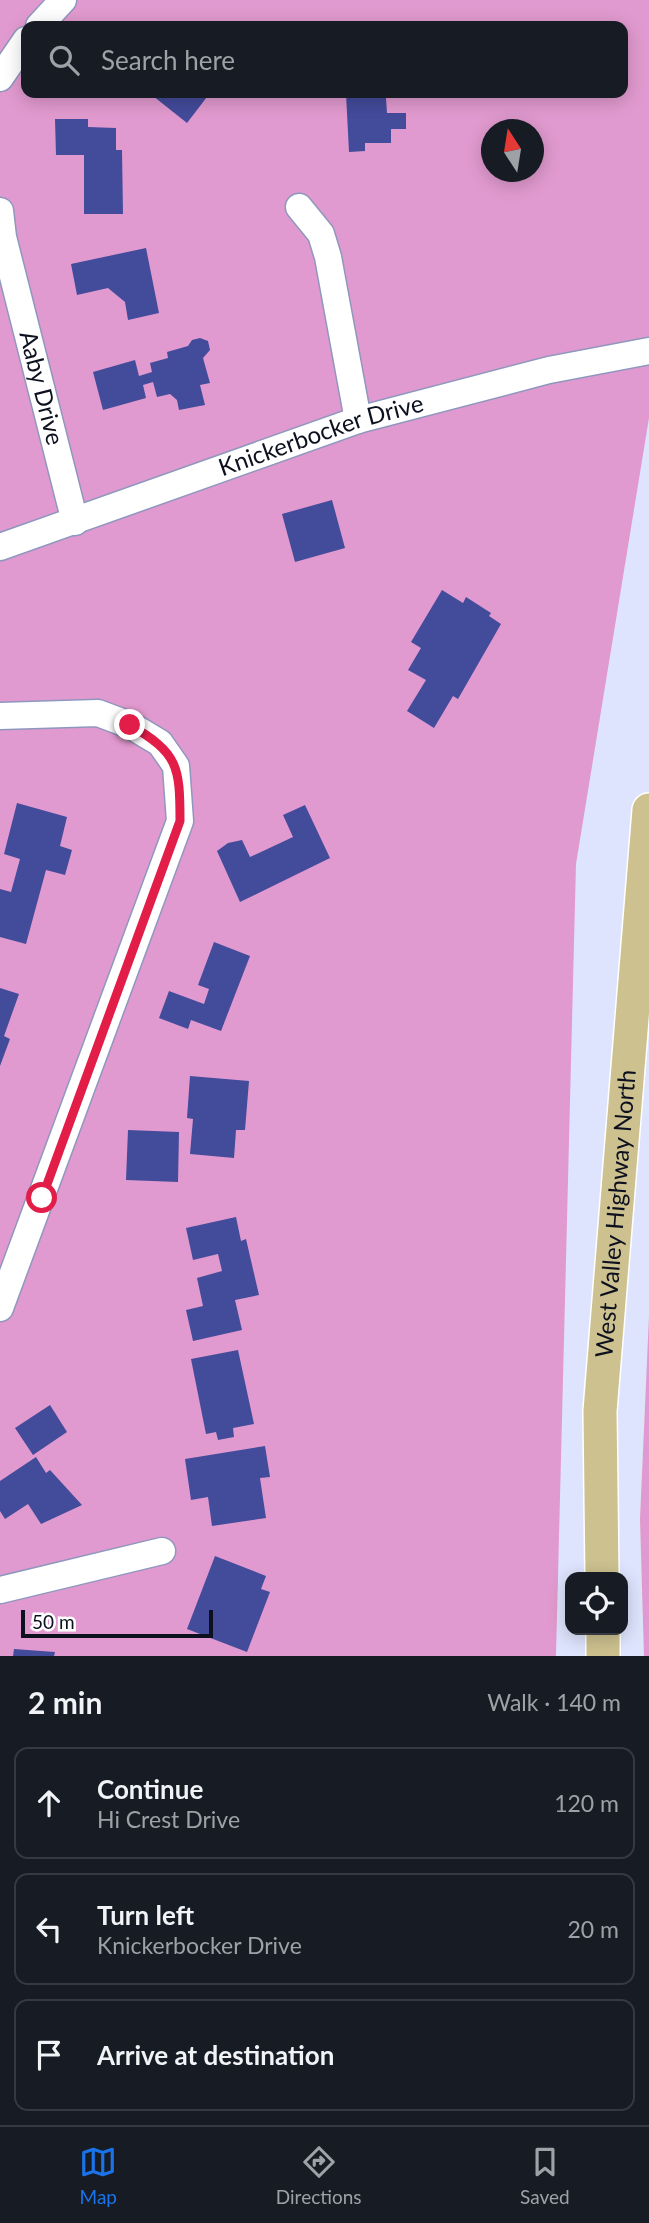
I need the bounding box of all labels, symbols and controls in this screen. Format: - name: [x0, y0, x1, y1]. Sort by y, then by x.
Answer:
- search box: [21, 21, 628, 98]
- icon: search: [45, 41, 83, 79]
- text: Search here: [101, 44, 235, 76]
- north arrow: [481, 119, 544, 182]
- street label: Aaby Drive: [14, 328, 71, 448]
- street label: Knickerbocker Drive: [214, 388, 426, 481]
- route end: [114, 709, 145, 740]
- street label: West Valley Highway North: [588, 1068, 641, 1359]
- route start: [26, 1182, 57, 1213]
- map controls: [565, 1572, 628, 1635]
- button: locate: [565, 1572, 628, 1635]
- scale bar: [21, 1607, 214, 1639]
- text: 50 m: [32, 1610, 75, 1633]
- text: 2 min: [28, 1684, 102, 1720]
- text: Walk · 140 m: [487, 1688, 621, 1716]
- text: Continue: [97, 1773, 203, 1805]
- icon: ahead: [30, 1784, 68, 1822]
- text: 120 m: [554, 1789, 619, 1817]
- text: Hi Crest Drive: [97, 1805, 240, 1833]
- text: Turn left: [97, 1899, 194, 1931]
- icon: left: [30, 1910, 68, 1948]
- text: 20 m: [568, 1915, 619, 1943]
- text: Knickerbocker Drive: [97, 1931, 302, 1959]
- icon: arrive: [30, 2036, 68, 2074]
- text: Arrive at destination: [97, 2039, 334, 2071]
- tab: Map: [79, 2143, 117, 2208]
- tab: Directions: [276, 2143, 362, 2208]
- tab: Saved: [520, 2143, 570, 2208]

